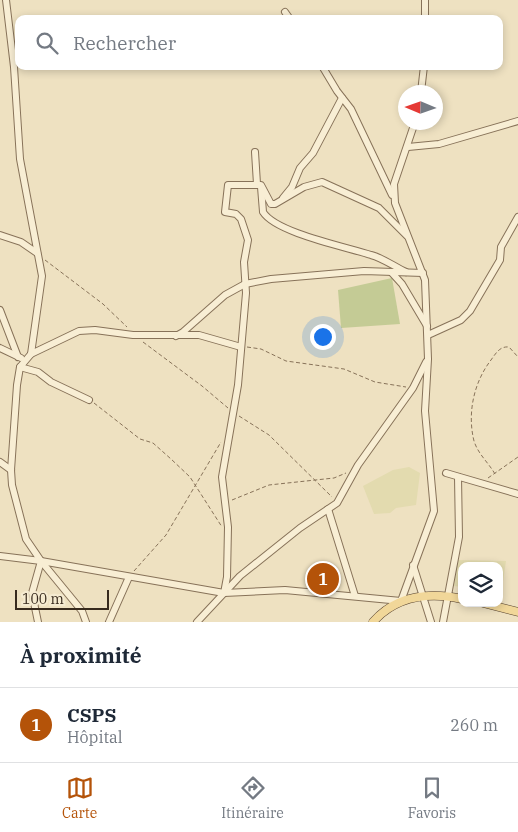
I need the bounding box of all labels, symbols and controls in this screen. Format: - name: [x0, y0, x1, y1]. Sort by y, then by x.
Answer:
- search box: [15, 15, 503, 70]
- icon: search: [33, 29, 61, 57]
- text: Rechercher: [73, 31, 176, 55]
- north arrow: [398, 85, 443, 130]
- your location: [310, 324, 336, 350]
- pin: 1: [307, 560, 339, 598]
- map controls: [458, 562, 503, 607]
- button: layers: [458, 562, 503, 607]
- scale bar: [15, 587, 109, 610]
- text: 100 m: [22, 590, 64, 608]
- text: À proximité: [20, 641, 142, 669]
- text: CSPS: [67, 703, 116, 727]
- text: 1: [31, 715, 41, 735]
- text: 260 m: [450, 715, 498, 735]
- text: Hôpital: [67, 727, 123, 747]
- tab: Carte: [62, 774, 97, 822]
- tab: Itinéraire: [221, 774, 284, 822]
- tab: Favoris: [408, 774, 456, 822]

